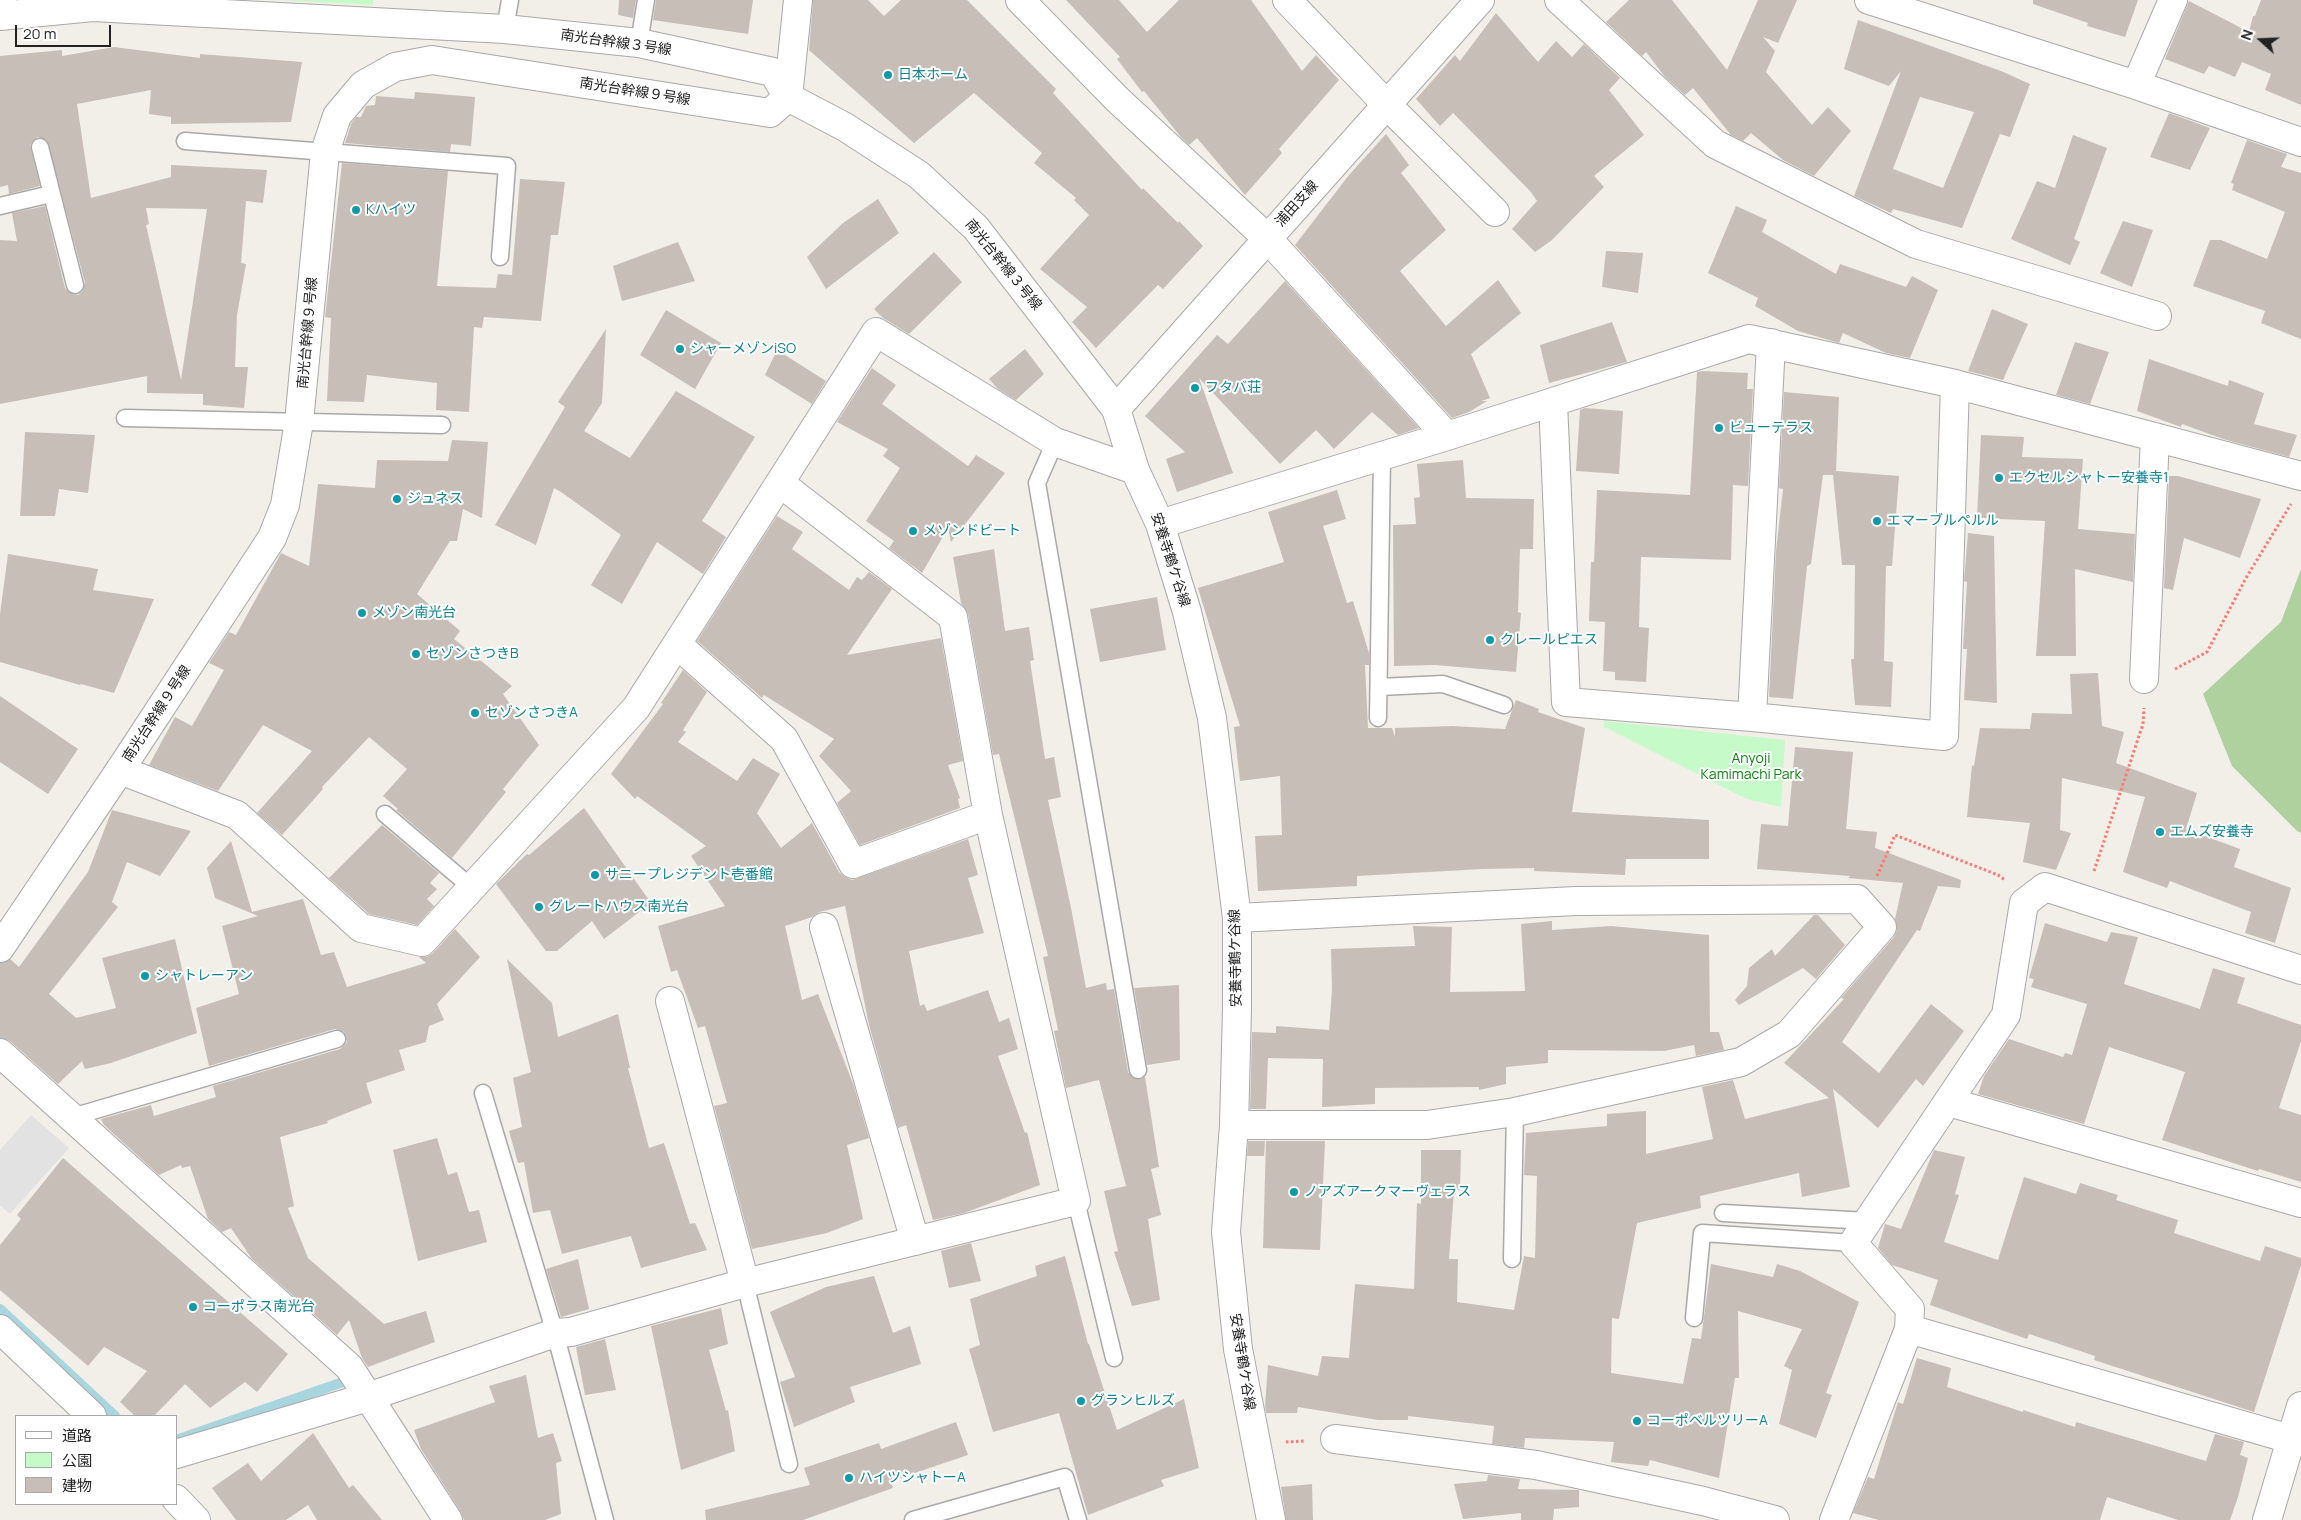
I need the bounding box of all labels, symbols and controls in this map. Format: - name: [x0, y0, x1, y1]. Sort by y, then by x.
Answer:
- scale bar: [18, 15, 114, 47]
- north arrow: [2236, 15, 2286, 65]
- text: 20 m: [23, 23, 56, 44]
- street label: 南光台幹線３号線: [559, 27, 673, 59]
- text: N: [2236, 27, 2257, 43]
- place label: 日本ホーム: [898, 67, 968, 83]
- marker: 日本ホーム: [882, 69, 894, 81]
- street label: 南光台幹線９号線: [578, 75, 692, 109]
- street label: 浦田支線: [1272, 178, 1322, 230]
- place label: Kハイツ: [366, 202, 416, 218]
- marker: Kハイツ: [350, 204, 362, 216]
- street label: 南光台幹線３号線: [961, 216, 1045, 314]
- street label: 南光台幹線９号線: [295, 276, 321, 390]
- place label: シャーメゾンiSO: [690, 341, 796, 357]
- marker: シャーメゾンiSO: [674, 343, 686, 355]
- place label: フタバ荘: [1205, 380, 1261, 396]
- marker: フタバ荘: [1189, 382, 1201, 394]
- place label: ビューテラス: [1729, 420, 1813, 436]
- marker: ビューテラス: [1713, 422, 1725, 434]
- place label: エクセルシャトー安養寺1: [2009, 470, 2168, 486]
- marker: エクセルシャトー安養寺1: [1993, 472, 2005, 484]
- place label: ジュネス: [407, 491, 463, 507]
- marker: ジュネス: [391, 493, 403, 505]
- street label: 安養寺鶴ケ谷線: [1147, 511, 1193, 609]
- place label: エマーブルペルル: [1887, 513, 1999, 529]
- marker: エマーブルペルル: [1871, 515, 1883, 527]
- place label: メゾンドビート: [923, 523, 1021, 539]
- marker: メゾンドビート: [907, 525, 919, 537]
- place label: メゾン南光台: [372, 605, 456, 621]
- marker: メゾン南光台: [356, 607, 368, 619]
- place label: クレールピエス: [1500, 632, 1598, 648]
- marker: クレールピエス: [1484, 634, 1496, 646]
- place label: セゾンさつきB: [426, 646, 519, 662]
- marker: セゾンさつきB: [410, 648, 422, 660]
- street label: 南光台幹線９号線: [119, 662, 195, 766]
- place label: セゾンさつきA: [485, 705, 578, 721]
- marker: セゾンさつきA: [469, 707, 481, 719]
- park label: Anyoji Kamimachi Park: [1701, 751, 1801, 784]
- place label: エムズ安養寺: [2170, 824, 2254, 840]
- marker: エムズ安養寺: [2154, 826, 2166, 838]
- place label: サニープレジデント壱番館: [605, 867, 773, 883]
- marker: サニープレジデント壱番館: [589, 869, 601, 881]
- place label: グレートハウス南光台: [549, 899, 689, 915]
- marker: グレートハウス南光台: [533, 901, 545, 913]
- street label: 安養寺鶴ケ谷線: [1227, 909, 1245, 1007]
- place label: シャトレーアン: [155, 968, 253, 984]
- marker: シャトレーアン: [139, 970, 151, 982]
- place label: ノアズアークマーヴェラス: [1304, 1184, 1471, 1200]
- marker: ノアズアークマーヴェラス: [1288, 1186, 1300, 1198]
- place label: コーポラス南光台: [203, 1299, 315, 1315]
- marker: コーポラス南光台: [187, 1301, 199, 1313]
- street label: 安養寺鶴ケ谷線: [1226, 1312, 1258, 1412]
- place label: グランヒルズ: [1091, 1393, 1175, 1409]
- marker: グランヒルズ: [1075, 1395, 1087, 1407]
- place label: コーポベルツリーA: [1647, 1413, 1768, 1429]
- legend: [15, 1415, 178, 1505]
- marker: コーポベルツリーA: [1631, 1415, 1643, 1427]
- text: 道路: [62, 1425, 92, 1446]
- text: 公園: [62, 1450, 92, 1471]
- place label: ハイツシャトーA: [859, 1470, 966, 1486]
- marker: ハイツシャトーA: [843, 1472, 855, 1484]
- text: 建物: [62, 1475, 92, 1496]

